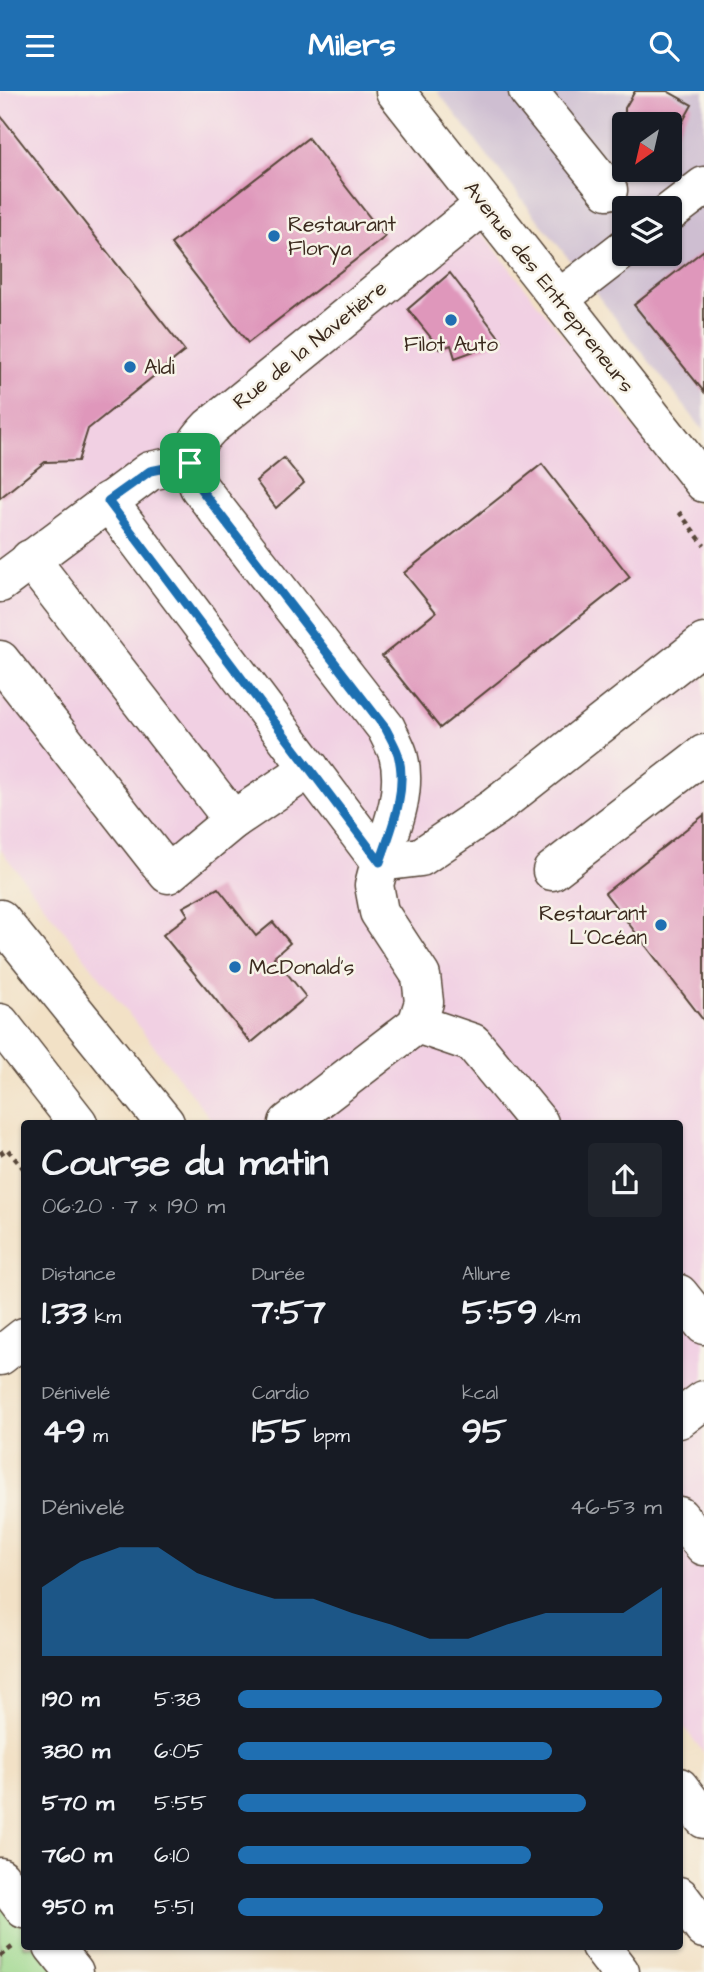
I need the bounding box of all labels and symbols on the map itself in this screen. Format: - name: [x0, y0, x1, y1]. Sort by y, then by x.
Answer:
- north arrow: [612, 112, 682, 182]
- street label: Avenue des Entrepreneurs: [456, 175, 641, 400]
- place label: Restaurant Florya: [288, 210, 396, 265]
- marker: Restaurant Florya: [266, 228, 282, 244]
- street label: Rue de la Navetière: [227, 274, 393, 416]
- marker: Filot Auto: [443, 312, 459, 328]
- place label: Filot Auto: [404, 330, 498, 359]
- place label: Aldi: [144, 353, 175, 382]
- marker: Aldi: [122, 359, 138, 375]
- pin: [160, 433, 220, 493]
- place label: Restaurant L'Océan: [539, 899, 647, 952]
- marker: Restaurant L'Océan: [653, 917, 669, 933]
- place label: McDonald's: [249, 953, 354, 982]
- marker: McDonald's: [227, 959, 243, 975]

